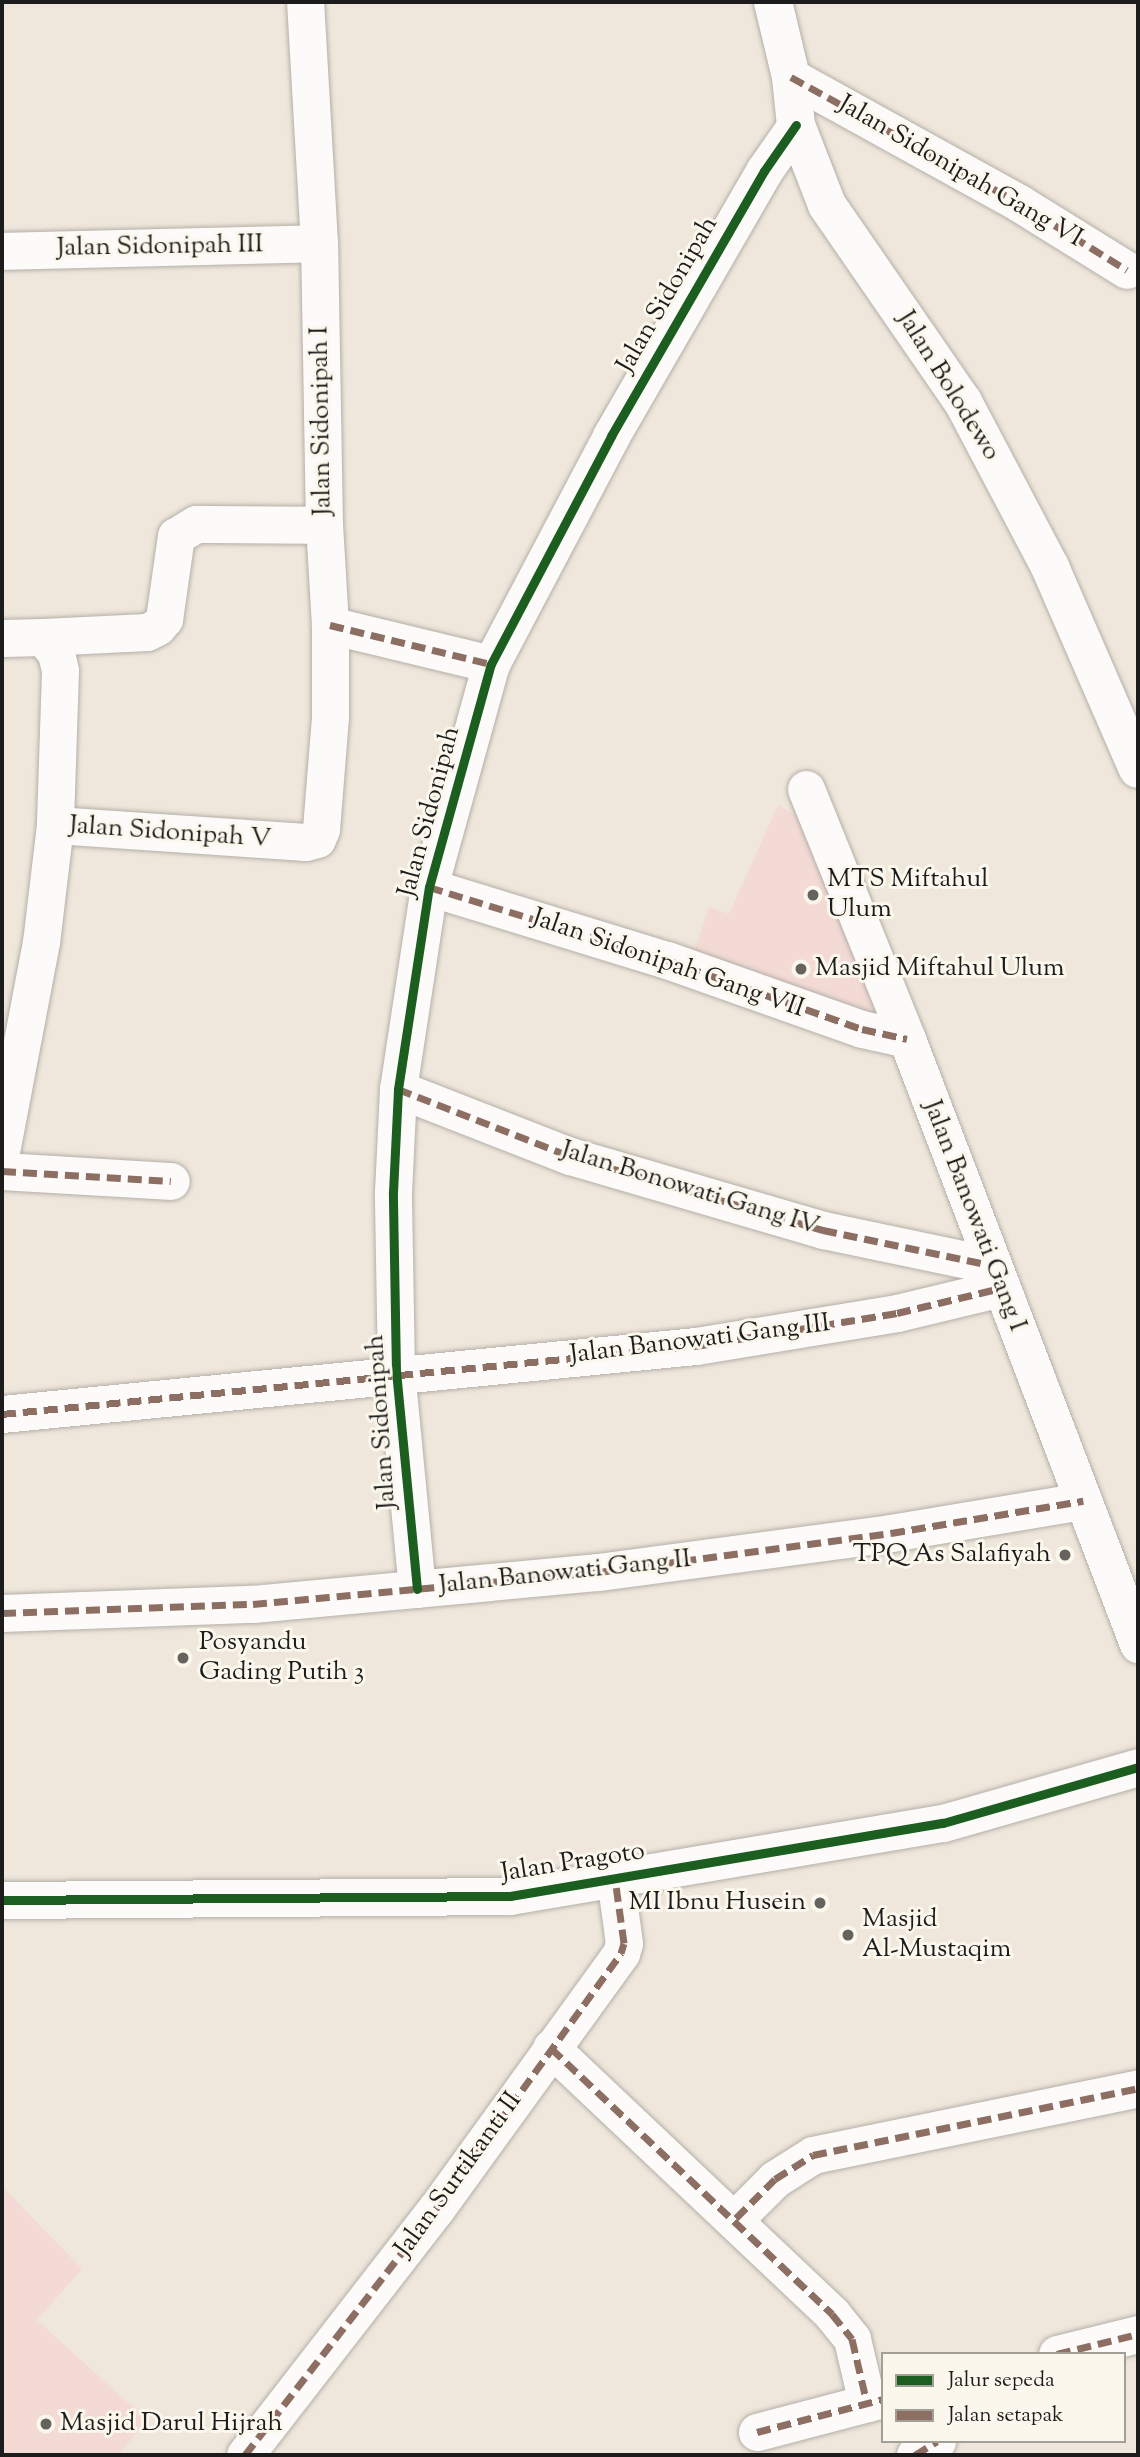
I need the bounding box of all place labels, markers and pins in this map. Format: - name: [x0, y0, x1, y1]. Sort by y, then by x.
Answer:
- place label: MTS Miftahul Ulum: [827, 864, 989, 926]
- marker: MTS Miftahul Ulum: [805, 887, 821, 903]
- place label: Masjid Miftahul Ulum: [815, 953, 1064, 985]
- marker: Masjid Miftahul Ulum: [793, 961, 809, 977]
- place label: TPQ As Salafiyah: [853, 1539, 1051, 1571]
- marker: TPQ As Salafiyah: [1057, 1547, 1073, 1563]
- place label: Posyandu Gading Putih 3: [199, 1627, 364, 1688]
- marker: Posyandu Gading Putih 3: [173, 1648, 193, 1668]
- place label: MI Ibnu Husein: [629, 1887, 806, 1919]
- marker: MI Ibnu Husein: [812, 1895, 828, 1911]
- place label: Masjid Al-Mustaqim: [862, 1904, 1011, 1966]
- marker: Masjid Al-Mustaqim: [840, 1927, 856, 1943]
- place label: Masjid Darul Hijrah: [60, 2408, 283, 2440]
- marker: Masjid Darul Hijrah: [38, 2416, 54, 2432]

